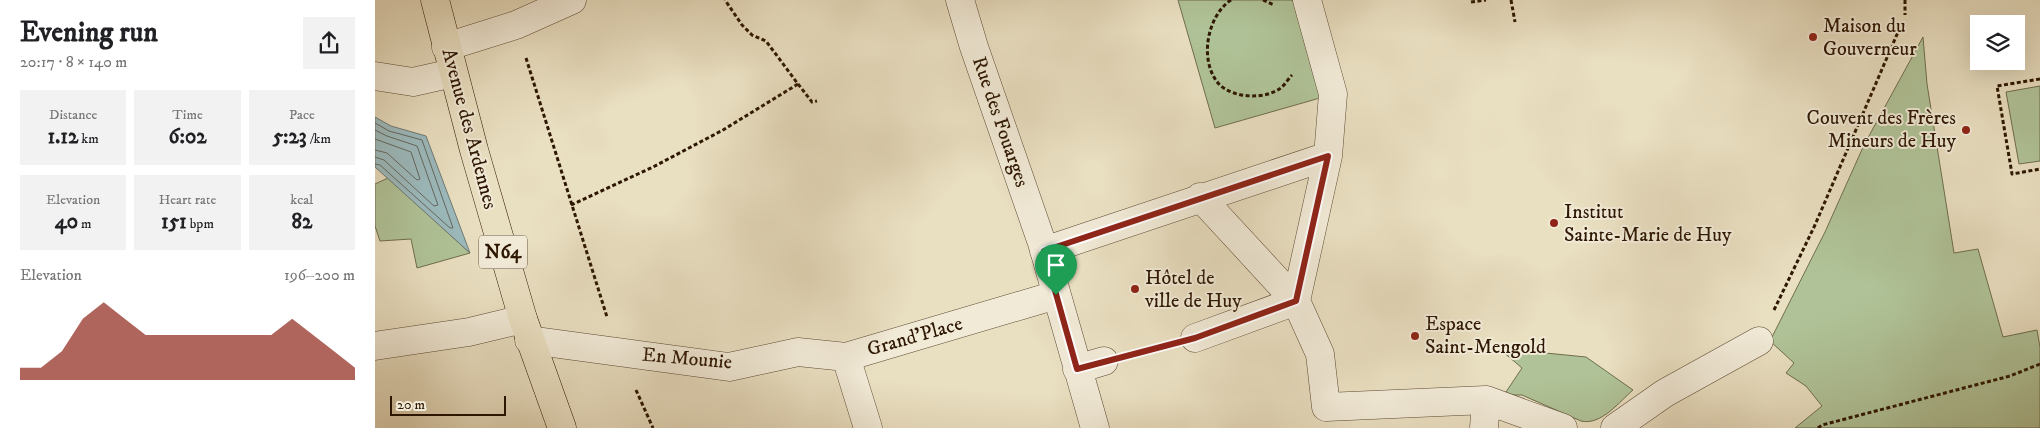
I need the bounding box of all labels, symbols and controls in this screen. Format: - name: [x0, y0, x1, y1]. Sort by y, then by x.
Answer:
- place label: Maison du Gouverneur: [1823, 14, 1917, 62]
- text: Evening run: [20, 15, 158, 50]
- map controls: [1970, 15, 2025, 70]
- button: layers: [1970, 15, 2025, 70]
- button: share: [303, 17, 355, 69]
- marker: Maison du Gouverneur: [1807, 31, 1819, 43]
- street label: Avenue des Ardennes: [436, 46, 503, 212]
- text: 20:17 · 8 × 140 m: [20, 52, 127, 72]
- street label: Rue des Fouarges: [966, 53, 1034, 191]
- text: Distance: [49, 106, 97, 124]
- text: Time: [172, 106, 203, 124]
- text: Pace: [289, 106, 315, 124]
- place label: Couvent des Frères Mineurs de Huy: [1807, 106, 1957, 154]
- text: 1.12: [48, 124, 78, 150]
- text: 6:02: [168, 124, 207, 150]
- text: 5:23: [273, 124, 307, 150]
- marker: Couvent des Frères Mineurs de Huy: [1960, 124, 1972, 136]
- text: km: [78, 130, 99, 148]
- text: /km: [307, 130, 331, 148]
- text: Elevation: [46, 191, 100, 209]
- text: Heart rate: [159, 191, 216, 209]
- text: kcal: [290, 191, 313, 209]
- place label: Institut Sainte-Marie de Huy: [1564, 200, 1732, 248]
- text: 40: [55, 209, 78, 235]
- text: 151: [161, 209, 187, 235]
- text: 82: [291, 209, 312, 235]
- text: m: [78, 215, 92, 233]
- text: bpm: [187, 215, 214, 233]
- marker: Institut Sainte-Marie de Huy: [1548, 217, 1560, 229]
- road number: N64: [479, 236, 527, 268]
- pin: [1035, 244, 1077, 295]
- icon: arrive: [1042, 251, 1070, 279]
- text: Elevation: [20, 265, 82, 285]
- text: 196–200 m: [284, 265, 355, 285]
- place label: Hôtel de ville de Huy: [1144, 266, 1242, 314]
- marker: Hôtel de ville de Huy: [1129, 283, 1141, 295]
- street label: Grand'Place: [864, 311, 966, 363]
- place label: Espace Saint-Mengold: [1425, 312, 1546, 360]
- marker: Espace Saint-Mengold: [1409, 330, 1421, 342]
- street label: En Mounie: [641, 343, 733, 375]
- scale bar: [390, 393, 506, 416]
- text: 20 m: [397, 396, 425, 414]

